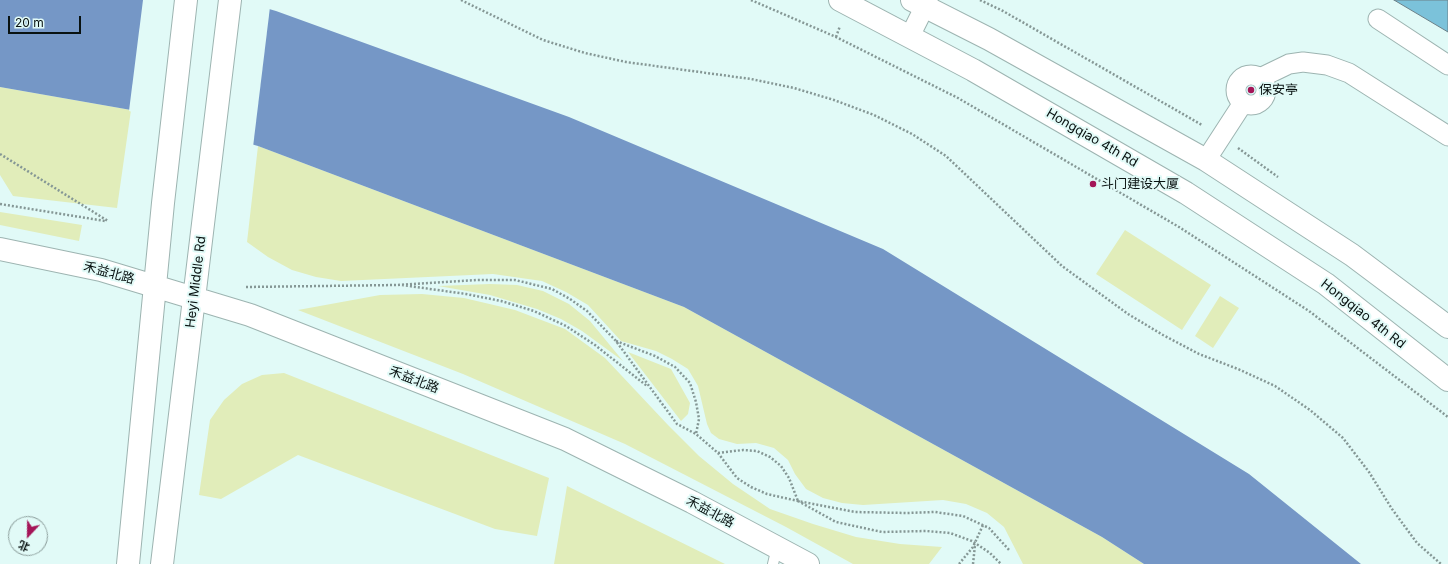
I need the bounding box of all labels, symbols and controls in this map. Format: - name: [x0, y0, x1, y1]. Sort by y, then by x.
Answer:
- scale bar: [10, 8, 83, 34]
- text: 20 m: [15, 15, 44, 30]
- place label: 保安亭: [1259, 82, 1298, 98]
- marker: 保安亭: [1246, 85, 1256, 95]
- street label: Hongqiao 4th Rd: [1043, 105, 1141, 171]
- place label: 斗门建设大厦: [1101, 176, 1179, 192]
- marker: 斗门建设大厦: [1088, 179, 1098, 189]
- street label: Heyi Middle Rd: [183, 235, 209, 329]
- street label: 禾益北路: [82, 259, 136, 287]
- street label: Hongqiao 4th Rd: [1318, 276, 1408, 352]
- street label: 禾益北路: [387, 363, 441, 397]
- street label: 禾益北路: [683, 493, 737, 531]
- north arrow: [8, 516, 48, 556]
- text: 北: [16, 538, 32, 555]

